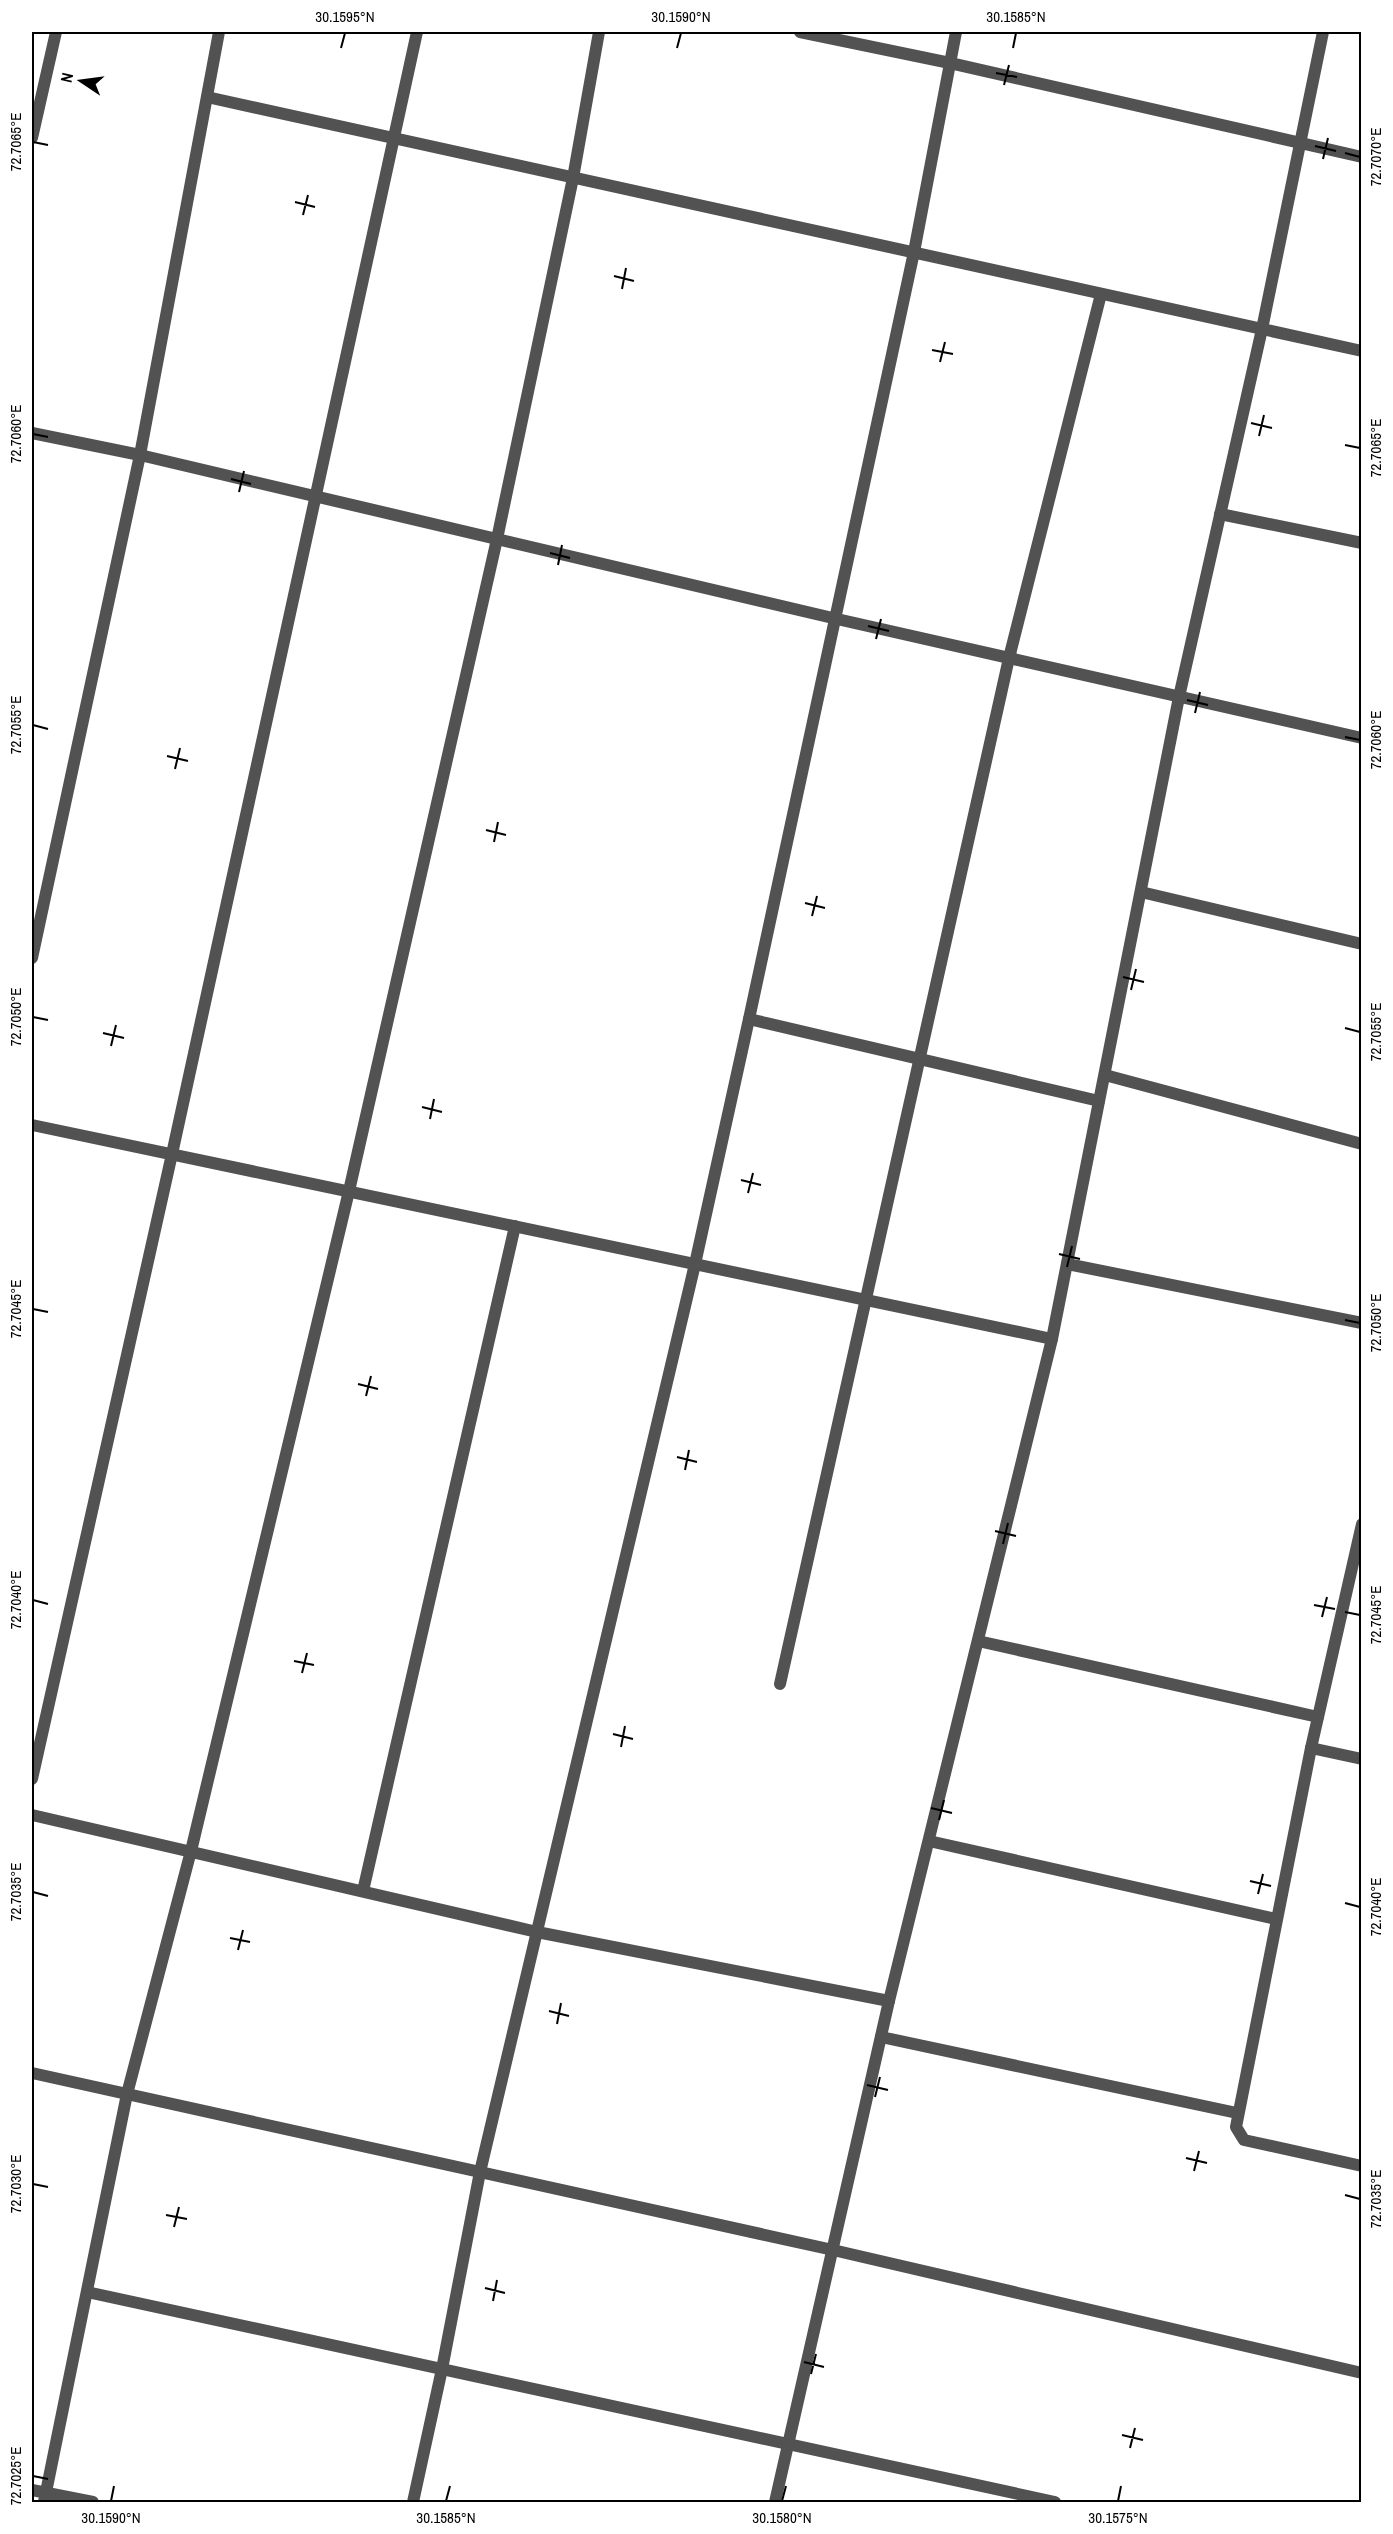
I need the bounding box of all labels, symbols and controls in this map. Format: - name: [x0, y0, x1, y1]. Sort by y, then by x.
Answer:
- text: 30.1595°N: [315, 6, 375, 27]
- text: 30.1590°N: [651, 6, 711, 27]
- text: 30.1585°N: [986, 6, 1046, 27]
- north arrow: [51, 51, 111, 111]
- text: N: [55, 71, 78, 85]
- text: 72.7065°E: [5, 113, 26, 171]
- text: 72.7070°E: [1365, 128, 1386, 186]
- text: 72.7060°E: [5, 405, 26, 463]
- text: 72.7065°E: [1365, 419, 1386, 477]
- text: 72.7055°E: [5, 696, 26, 754]
- text: 72.7060°E: [1365, 711, 1386, 769]
- text: 72.7050°E: [5, 988, 26, 1046]
- text: 72.7055°E: [1365, 1003, 1386, 1061]
- text: 72.7045°E: [5, 1280, 26, 1338]
- text: 72.7050°E: [1365, 1294, 1386, 1352]
- text: 72.7040°E: [5, 1571, 26, 1629]
- text: 72.7045°E: [1365, 1586, 1386, 1644]
- text: 72.7035°E: [5, 1863, 26, 1921]
- text: 72.7040°E: [1365, 1878, 1386, 1936]
- text: 72.7030°E: [5, 2155, 26, 2213]
- text: 72.7035°E: [1365, 2170, 1386, 2228]
- text: 72.7025°E: [5, 2447, 26, 2505]
- text: 30.1590°N: [81, 2507, 141, 2528]
- text: 30.1585°N: [416, 2507, 476, 2528]
- text: 30.1580°N: [752, 2507, 812, 2528]
- text: 30.1575°N: [1088, 2507, 1148, 2528]

